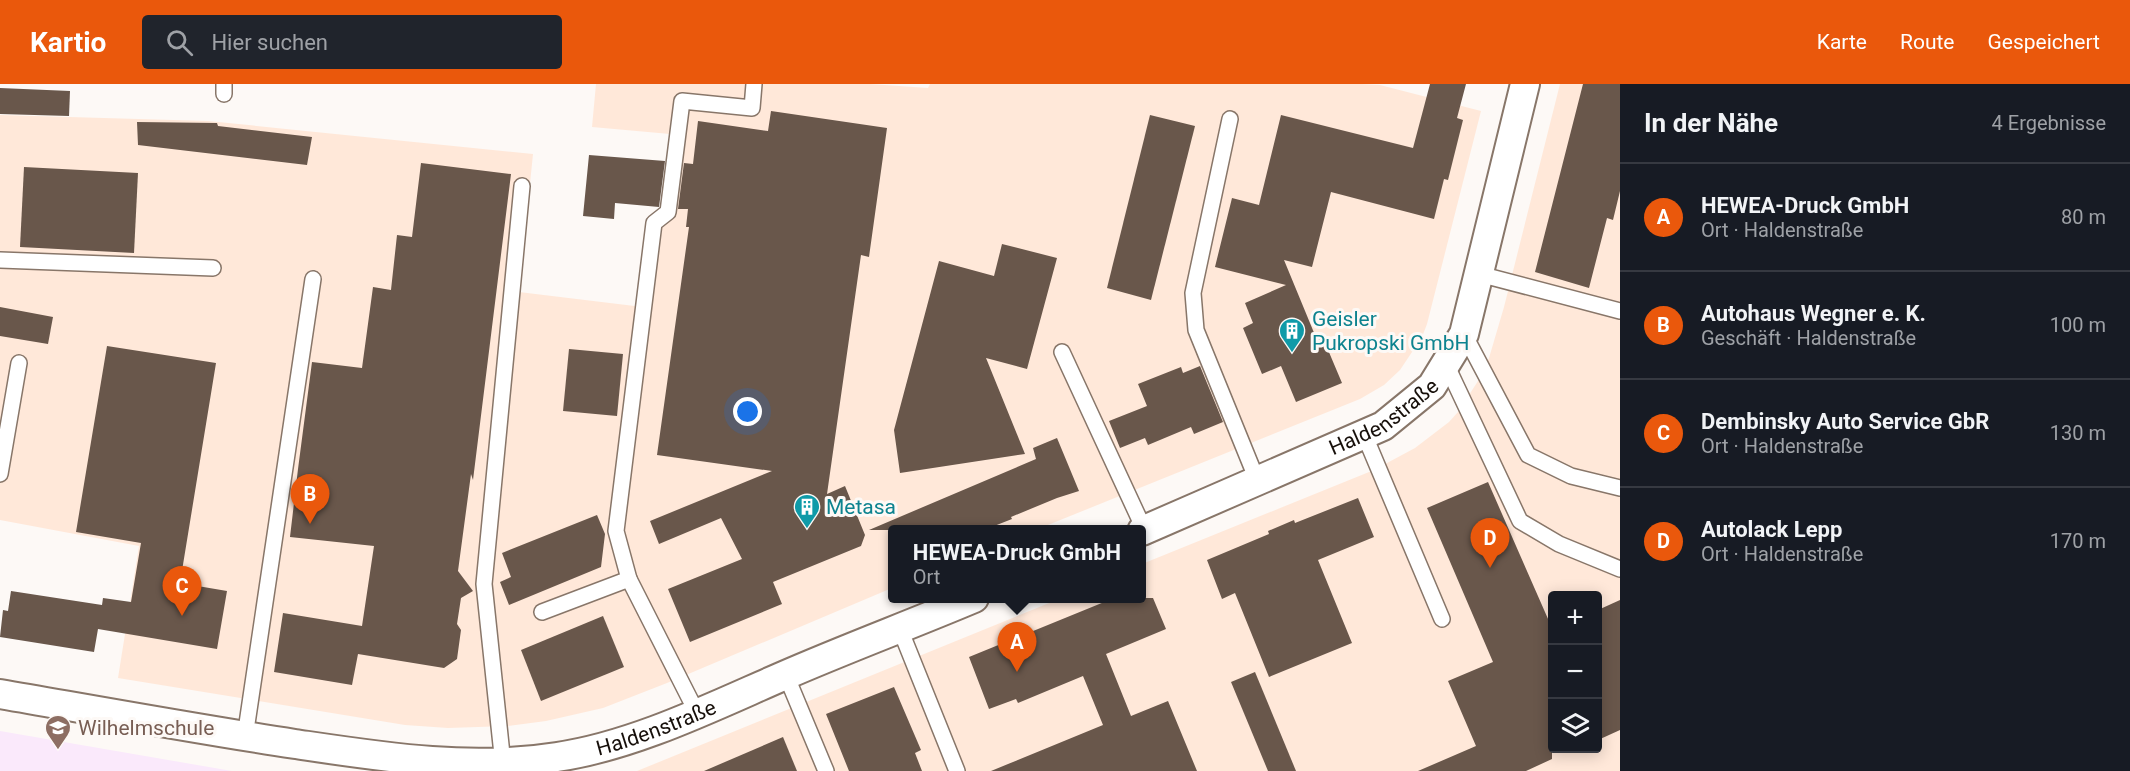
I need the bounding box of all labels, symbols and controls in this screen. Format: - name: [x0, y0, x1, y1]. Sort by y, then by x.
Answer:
- search box: [142, 15, 562, 69]
- text: Kartio: [30, 26, 106, 59]
- icon: search: [163, 26, 196, 59]
- text: Hier suchen: [211, 30, 328, 55]
- text: Karte: [1817, 30, 1867, 54]
- text: Route: [1900, 30, 1954, 54]
- text: Gespeichert: [1987, 30, 2100, 54]
- text: In der Nähe: [1644, 108, 1778, 138]
- text: 4 Ergebnisse: [1992, 111, 2106, 135]
- text: HEWEA-Druck GmbH: [1701, 193, 1909, 218]
- text: A: [1657, 205, 1670, 229]
- text: 80 m: [2061, 205, 2106, 229]
- text: Ort · Haldenstraße: [1701, 218, 1863, 242]
- text: Autohaus Wegner e. K.: [1701, 301, 1926, 326]
- place label: Geisler Pukropski GmbH: [1312, 307, 1469, 355]
- text: B: [1657, 313, 1670, 337]
- text: 100 m: [2050, 313, 2106, 337]
- building icon: Geisler Pukropski GmbH: [1277, 316, 1307, 354]
- text: Geschäft · Haldenstraße: [1701, 326, 1916, 350]
- street label: Haldenstraße: [1325, 374, 1443, 460]
- your location: [733, 397, 762, 426]
- text: Dembinsky Auto Service GbR: [1701, 409, 1989, 434]
- text: C: [1657, 421, 1670, 445]
- text: 130 m: [2050, 421, 2106, 445]
- text: Ort · Haldenstraße: [1701, 434, 1863, 458]
- pin: B: [290, 474, 330, 524]
- building icon: Metasa: [792, 492, 822, 530]
- place label: Metasa: [826, 495, 896, 519]
- text: Autolack Lepp: [1701, 517, 1842, 542]
- pin: D: [1470, 518, 1510, 568]
- popup: [888, 525, 1146, 603]
- text: D: [1657, 529, 1670, 553]
- text: 170 m: [2050, 529, 2106, 553]
- text: HEWEA-Druck GmbH: [913, 540, 1121, 565]
- text: Ort · Haldenstraße: [1701, 542, 1863, 566]
- text: Ort: [913, 565, 940, 589]
- pin: C: [162, 566, 201, 616]
- map controls: [1548, 591, 1602, 753]
- button: +: [1548, 591, 1602, 645]
- pin: A: [998, 622, 1036, 672]
- button: −: [1548, 645, 1602, 699]
- street label: Haldenstraße: [594, 695, 720, 761]
- button: layers: [1548, 699, 1602, 753]
- school or university icon: Wilhelmschule: [43, 713, 73, 751]
- place label: Wilhelmschule: [78, 716, 214, 740]

